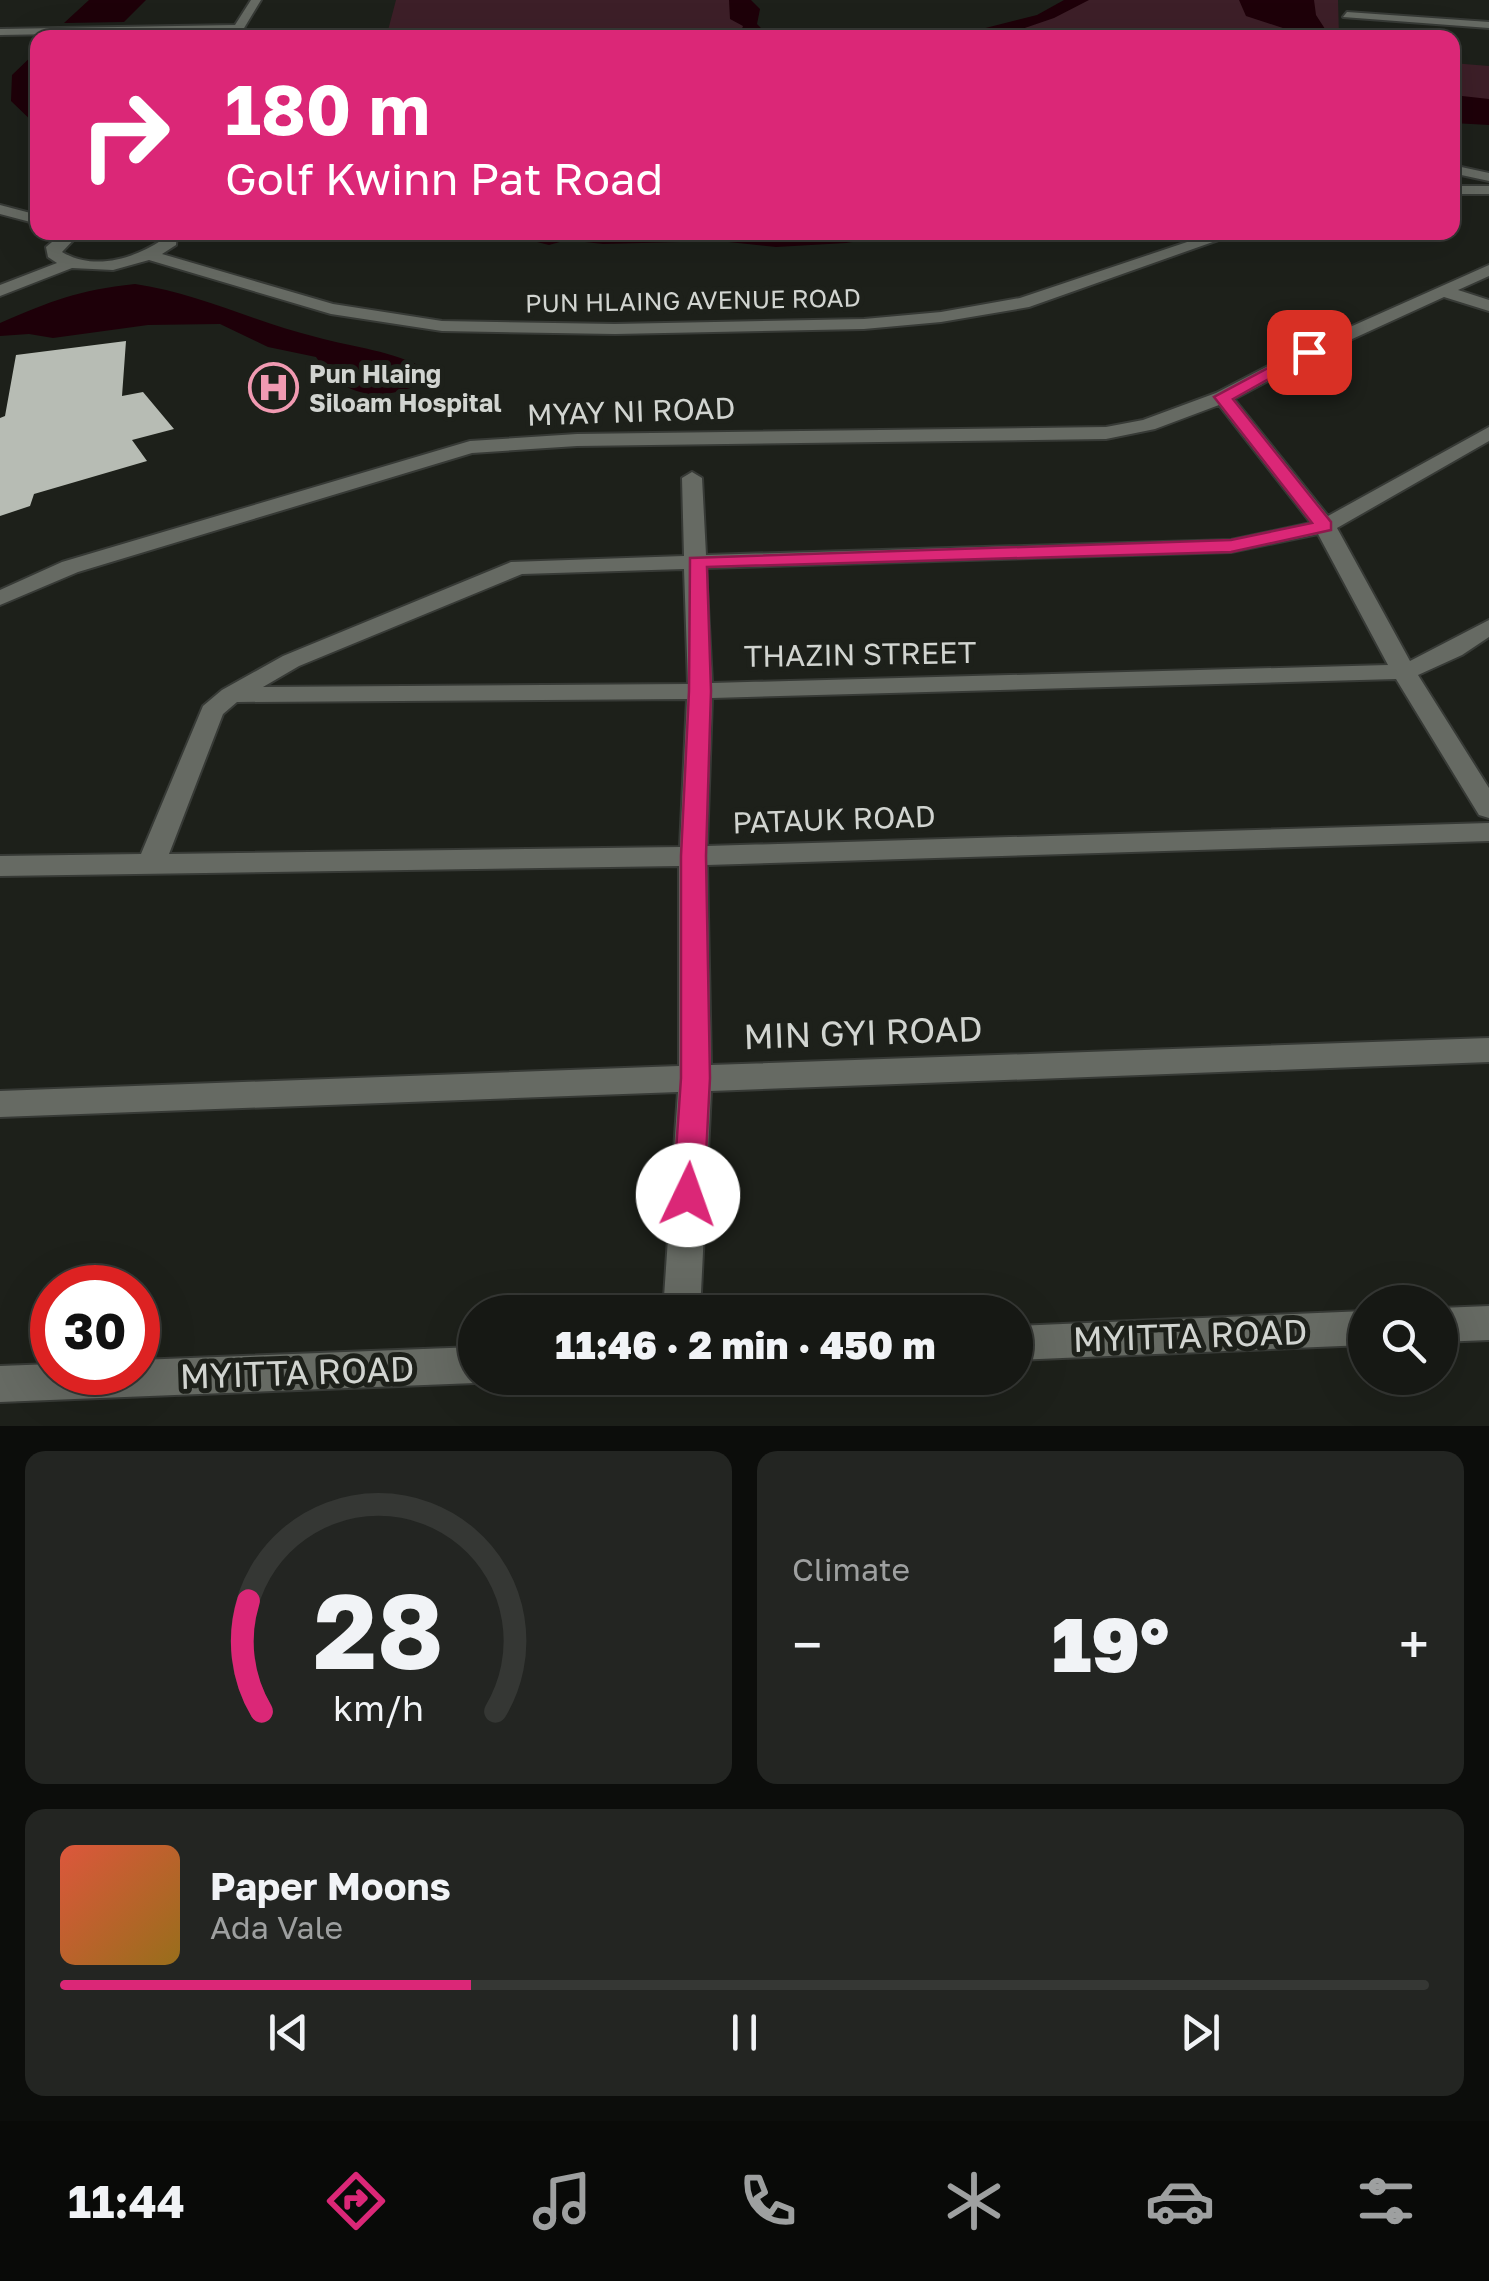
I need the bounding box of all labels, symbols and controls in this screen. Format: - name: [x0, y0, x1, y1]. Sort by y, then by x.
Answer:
- text: 180 m: [225, 66, 430, 150]
- icon: right: [60, 70, 190, 200]
- text: Golf Kwinn Pat Road: [225, 151, 663, 205]
- street label: PUN HLAING AVENUE ROAD: [525, 282, 861, 318]
- pin: [1267, 310, 1352, 395]
- icon: arrive: [1282, 325, 1337, 380]
- place label: Pun Hlaing Siloam Hospital: [309, 358, 502, 418]
- hospital icon: Pun Hlaing Siloam Hospital: [248, 361, 300, 413]
- street label: MYAY NI ROAD: [526, 389, 736, 433]
- street label: THAZIN STREET: [743, 634, 977, 674]
- street label: PATAUK ROAD: [732, 797, 936, 841]
- street label: MIN GYI ROAD: [743, 1007, 983, 1057]
- position arrow: [636, 1143, 740, 1247]
- speed limit sign: 30: [30, 1265, 160, 1395]
- map controls: [1348, 1285, 1458, 1395]
- button: search: [1348, 1285, 1458, 1395]
- street label: MYITTA ROAD: [1072, 1310, 1308, 1360]
- text: 11:46 · 2 min · 450 m: [555, 1322, 936, 1367]
- street label: MYITTA ROAD: [179, 1347, 415, 1397]
- text: Climate: [792, 1550, 910, 1588]
- text: 28: [313, 1567, 444, 1692]
- text: 19°: [1052, 1598, 1169, 1689]
- text: −: [792, 1611, 822, 1677]
- text: +: [1399, 1611, 1429, 1677]
- text: km/h: [333, 1686, 424, 1729]
- text: Paper Moons: [210, 1863, 451, 1908]
- text: Ada Vale: [210, 1908, 343, 1946]
- icon: previous: [261, 2005, 316, 2060]
- icon: pause: [717, 2005, 772, 2060]
- icon: next: [1173, 2005, 1228, 2060]
- icon: directions: [321, 2166, 391, 2236]
- icon: music: [527, 2166, 597, 2236]
- icon: phone: [733, 2166, 803, 2236]
- icon: climate: [939, 2166, 1009, 2236]
- icon: car: [1145, 2166, 1215, 2236]
- icon: filters: [1351, 2166, 1421, 2236]
- text: 11:44: [68, 2174, 185, 2228]

